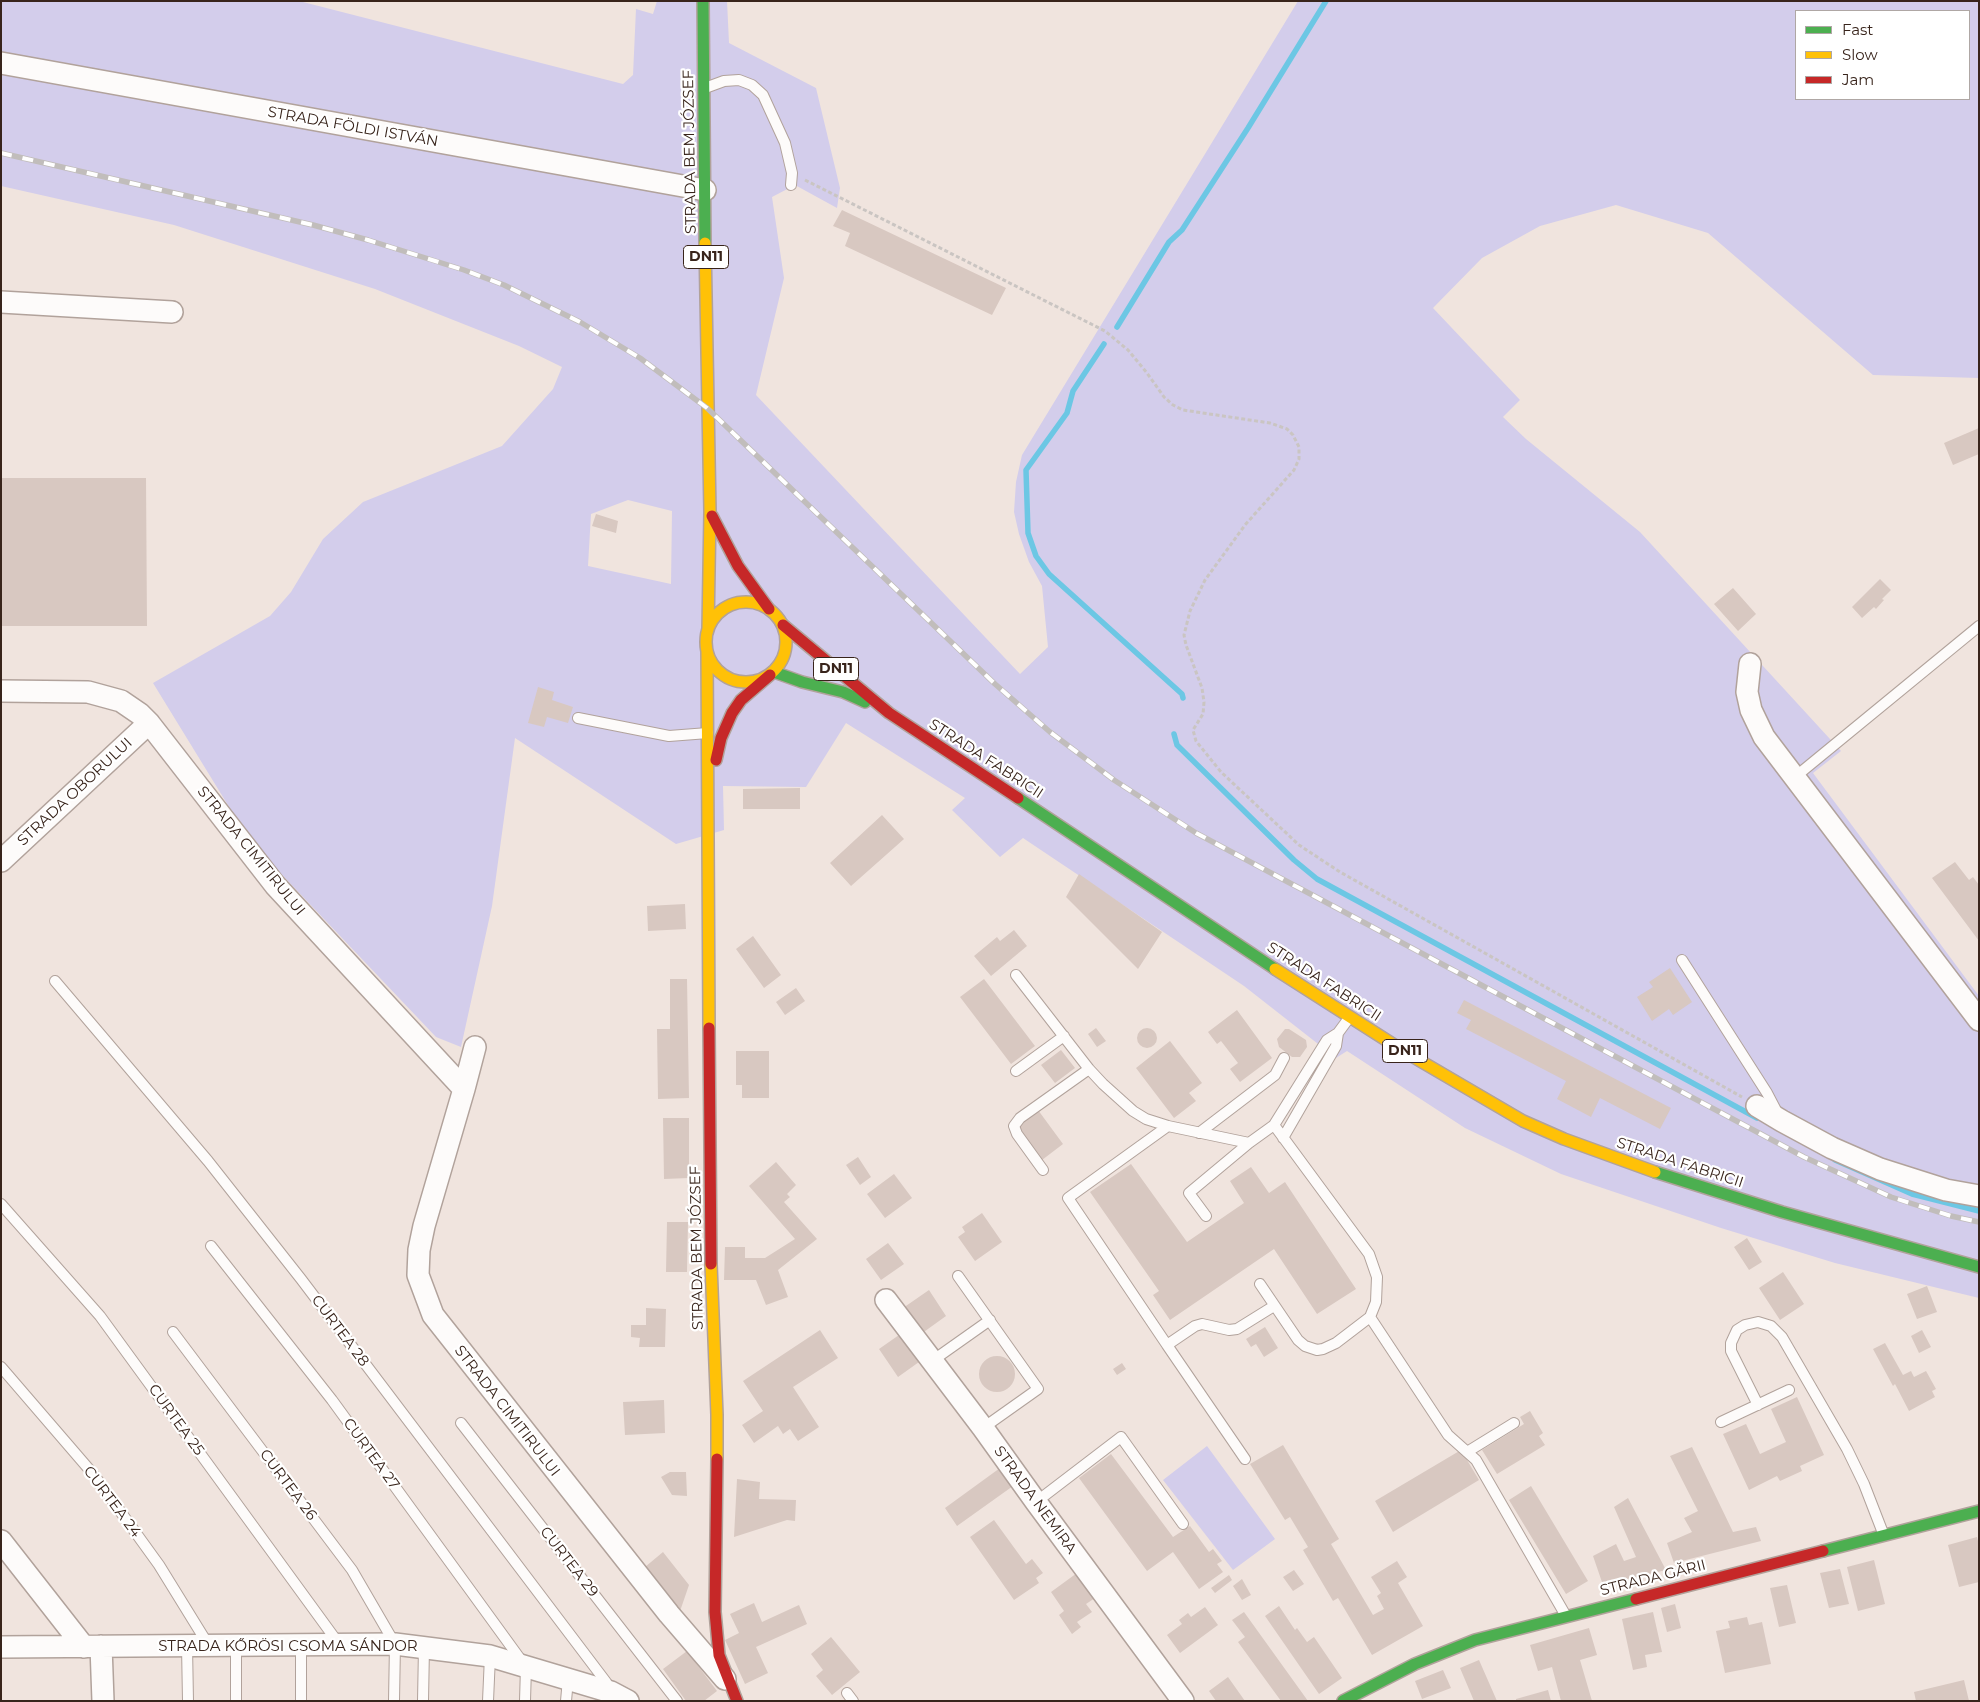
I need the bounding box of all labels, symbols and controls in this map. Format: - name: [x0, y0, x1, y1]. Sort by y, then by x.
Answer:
- legend: [1795, 10, 1970, 100]
- text: Fast: [1842, 20, 1873, 39]
- text: Slow: [1842, 45, 1878, 64]
- street label: STRADA BEM JÓZSEF: [680, 70, 700, 234]
- text: Jam: [1842, 70, 1874, 89]
- street label: STRADA FÖLDI ISTVÁN: [266, 103, 440, 151]
- road number: DN11: [684, 246, 728, 268]
- road number: DN11: [814, 658, 858, 681]
- street label: STRADA FABRICII: [926, 715, 1046, 803]
- street label: STRADA OBORULUI: [14, 734, 136, 850]
- street label: STRADA CIMITIRULUI: [193, 783, 309, 919]
- street label: STRADA FABRICII: [1264, 938, 1384, 1026]
- road number: DN11: [1382, 1040, 1428, 1062]
- street label: STRADA FABRICII: [1614, 1134, 1746, 1192]
- street label: STRADA BEM JÓZSEF: [687, 1166, 707, 1330]
- street label: CURTEA 28: [307, 1292, 373, 1370]
- street label: STRADA CIMITIRULUI: [450, 1342, 564, 1480]
- street label: CURTEA 25: [144, 1381, 208, 1459]
- street label: CURTEA 27: [339, 1415, 403, 1493]
- street label: STRADA NEMIRA: [990, 1443, 1080, 1557]
- street label: CURTEA 26: [255, 1446, 321, 1524]
- street label: CURTEA 24: [79, 1463, 145, 1541]
- street label: CURTEA 29: [536, 1523, 602, 1601]
- street label: STRADA GĂRII: [1598, 1556, 1708, 1600]
- street label: STRADA KŐRÖSI CSOMA SÁNDOR: [158, 1638, 418, 1656]

